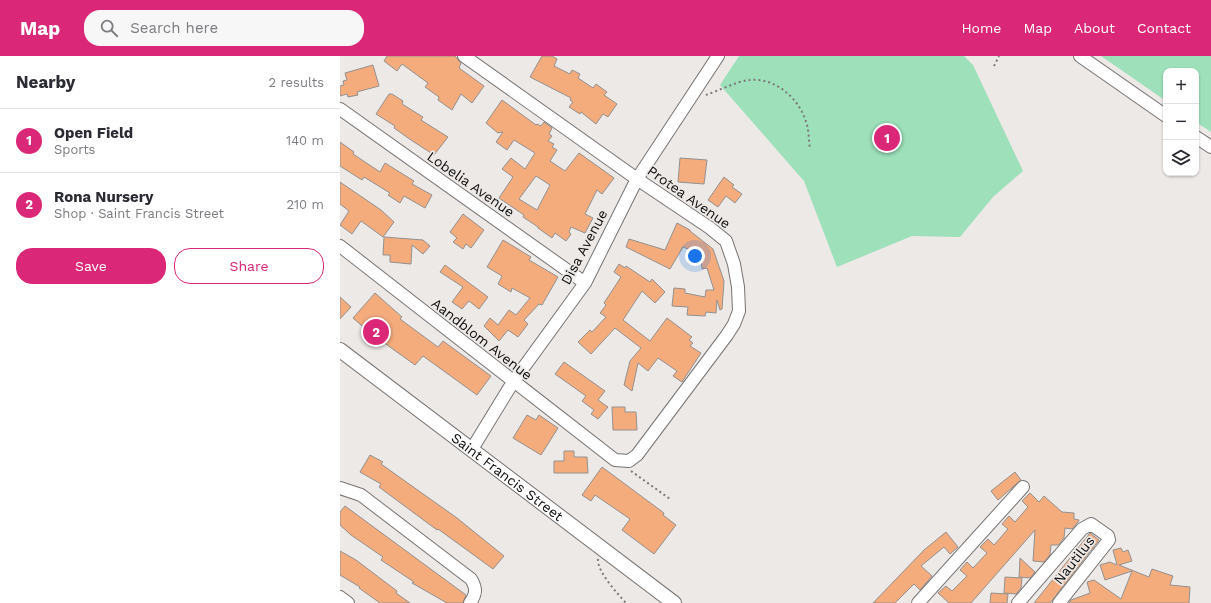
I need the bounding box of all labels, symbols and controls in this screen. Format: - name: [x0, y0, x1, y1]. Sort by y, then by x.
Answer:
- search box: [84, 10, 364, 46]
- text: Map: [20, 17, 60, 40]
- icon: search: [98, 17, 120, 39]
- text: Search here: [130, 19, 218, 37]
- text: Home: [961, 20, 1001, 36]
- text: Map: [1023, 20, 1052, 36]
- text: About: [1074, 20, 1115, 36]
- text: Contact: [1137, 20, 1191, 36]
- map controls: [1163, 68, 1199, 176]
- button: +: [1163, 68, 1199, 104]
- text: Nearby: [16, 72, 75, 92]
- text: 2 results: [269, 75, 324, 90]
- button: −: [1163, 104, 1199, 140]
- pin: 1: [874, 123, 900, 153]
- text: Open Field: [54, 124, 133, 142]
- text: 1: [26, 133, 32, 148]
- text: 140 m: [286, 133, 324, 148]
- button: layers: [1163, 140, 1199, 176]
- text: Sports: [54, 142, 95, 157]
- street label: Lobelia Avenue: [424, 148, 518, 220]
- street label: Protea Avenue: [644, 162, 734, 232]
- text: Rona Nursery: [54, 188, 154, 206]
- text: 2: [25, 197, 33, 212]
- text: 210 m: [286, 197, 324, 212]
- text: Shop · Saint Francis Street: [54, 206, 224, 221]
- street label: Disa Avenue: [558, 207, 610, 287]
- your location: [685, 246, 705, 266]
- button: Save: [16, 248, 166, 284]
- button: Share: [174, 248, 324, 284]
- street label: Aandblom Avenue: [429, 295, 535, 383]
- pin: 2: [363, 317, 389, 347]
- street label: Saint Francis Street: [448, 429, 566, 524]
- street label: Nautilus: [1050, 533, 1098, 587]

